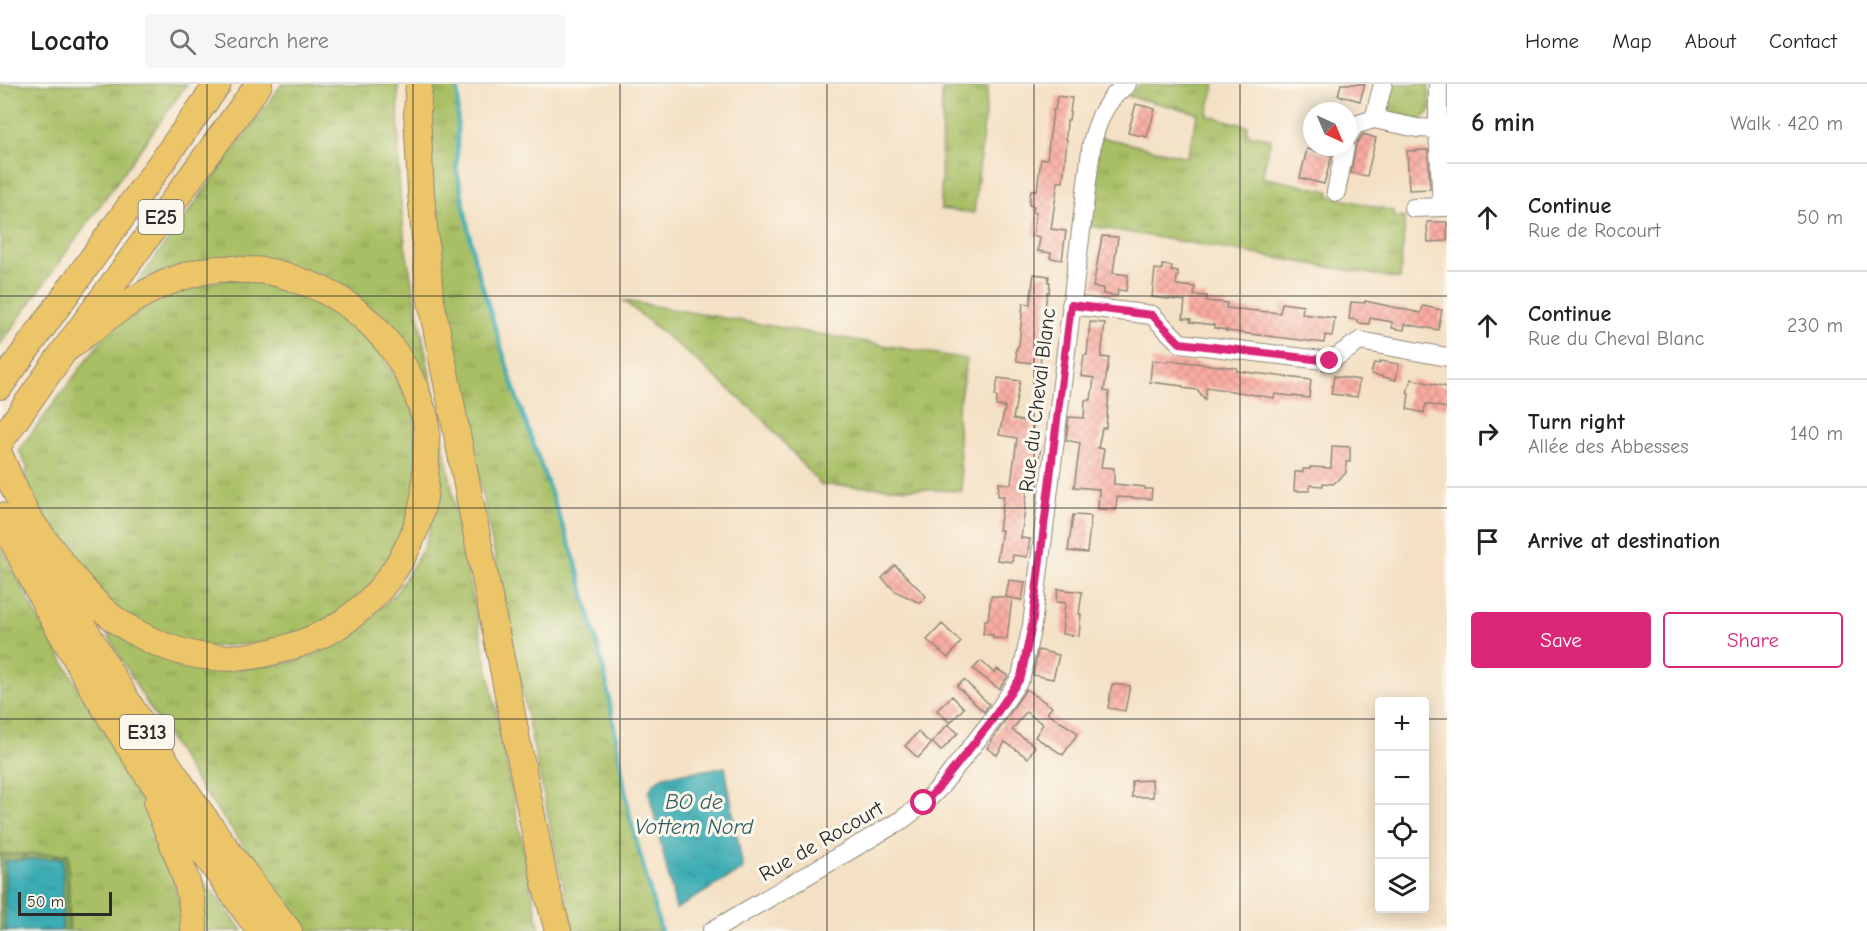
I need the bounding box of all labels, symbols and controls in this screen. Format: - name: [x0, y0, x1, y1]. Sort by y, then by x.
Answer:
- search box: [145, 14, 565, 68]
- text: Locato: [30, 25, 109, 57]
- icon: search: [166, 25, 199, 58]
- text: Search here: [214, 28, 329, 54]
- text: Home: [1525, 29, 1579, 53]
- text: Map: [1612, 29, 1652, 53]
- text: About: [1685, 29, 1736, 53]
- text: Contact: [1769, 29, 1837, 53]
- north arrow: [1303, 102, 1357, 156]
- text: 6 min: [1471, 108, 1535, 138]
- text: Walk · 420 m: [1730, 112, 1843, 135]
- text: Continue: [1528, 193, 1611, 219]
- road number: E25: [138, 200, 184, 234]
- icon: ahead: [1471, 201, 1504, 234]
- text: 50 m: [1797, 206, 1843, 229]
- text: Rue de Rocourt: [1528, 219, 1661, 242]
- text: Continue: [1528, 301, 1611, 327]
- street label: Rue du Cheval Blanc: [1014, 307, 1060, 493]
- icon: ahead: [1471, 309, 1504, 342]
- text: 230 m: [1787, 314, 1843, 337]
- text: Rue du Cheval Blanc: [1528, 327, 1705, 350]
- route end: [1316, 347, 1342, 373]
- text: Turn right: [1528, 409, 1625, 435]
- icon: right: [1471, 417, 1504, 450]
- text: 140 m: [1790, 422, 1843, 445]
- text: Allée des Abbesses: [1528, 435, 1689, 458]
- icon: arrive: [1471, 525, 1504, 558]
- text: Arrive at destination: [1528, 528, 1720, 554]
- button: Save: [1471, 612, 1651, 668]
- button: Share: [1663, 612, 1843, 668]
- map controls: [1375, 697, 1429, 913]
- button: +: [1375, 697, 1429, 751]
- road number: E313: [120, 715, 174, 749]
- button: −: [1375, 751, 1429, 805]
- water label: BO de Vottem Nord: [635, 789, 755, 840]
- route start: [910, 789, 936, 815]
- street label: Rue de Rocourt: [755, 795, 888, 886]
- button: locate: [1375, 805, 1429, 859]
- button: layers: [1375, 859, 1429, 913]
- scale bar: [18, 889, 112, 916]
- text: 50 m: [27, 893, 64, 911]

